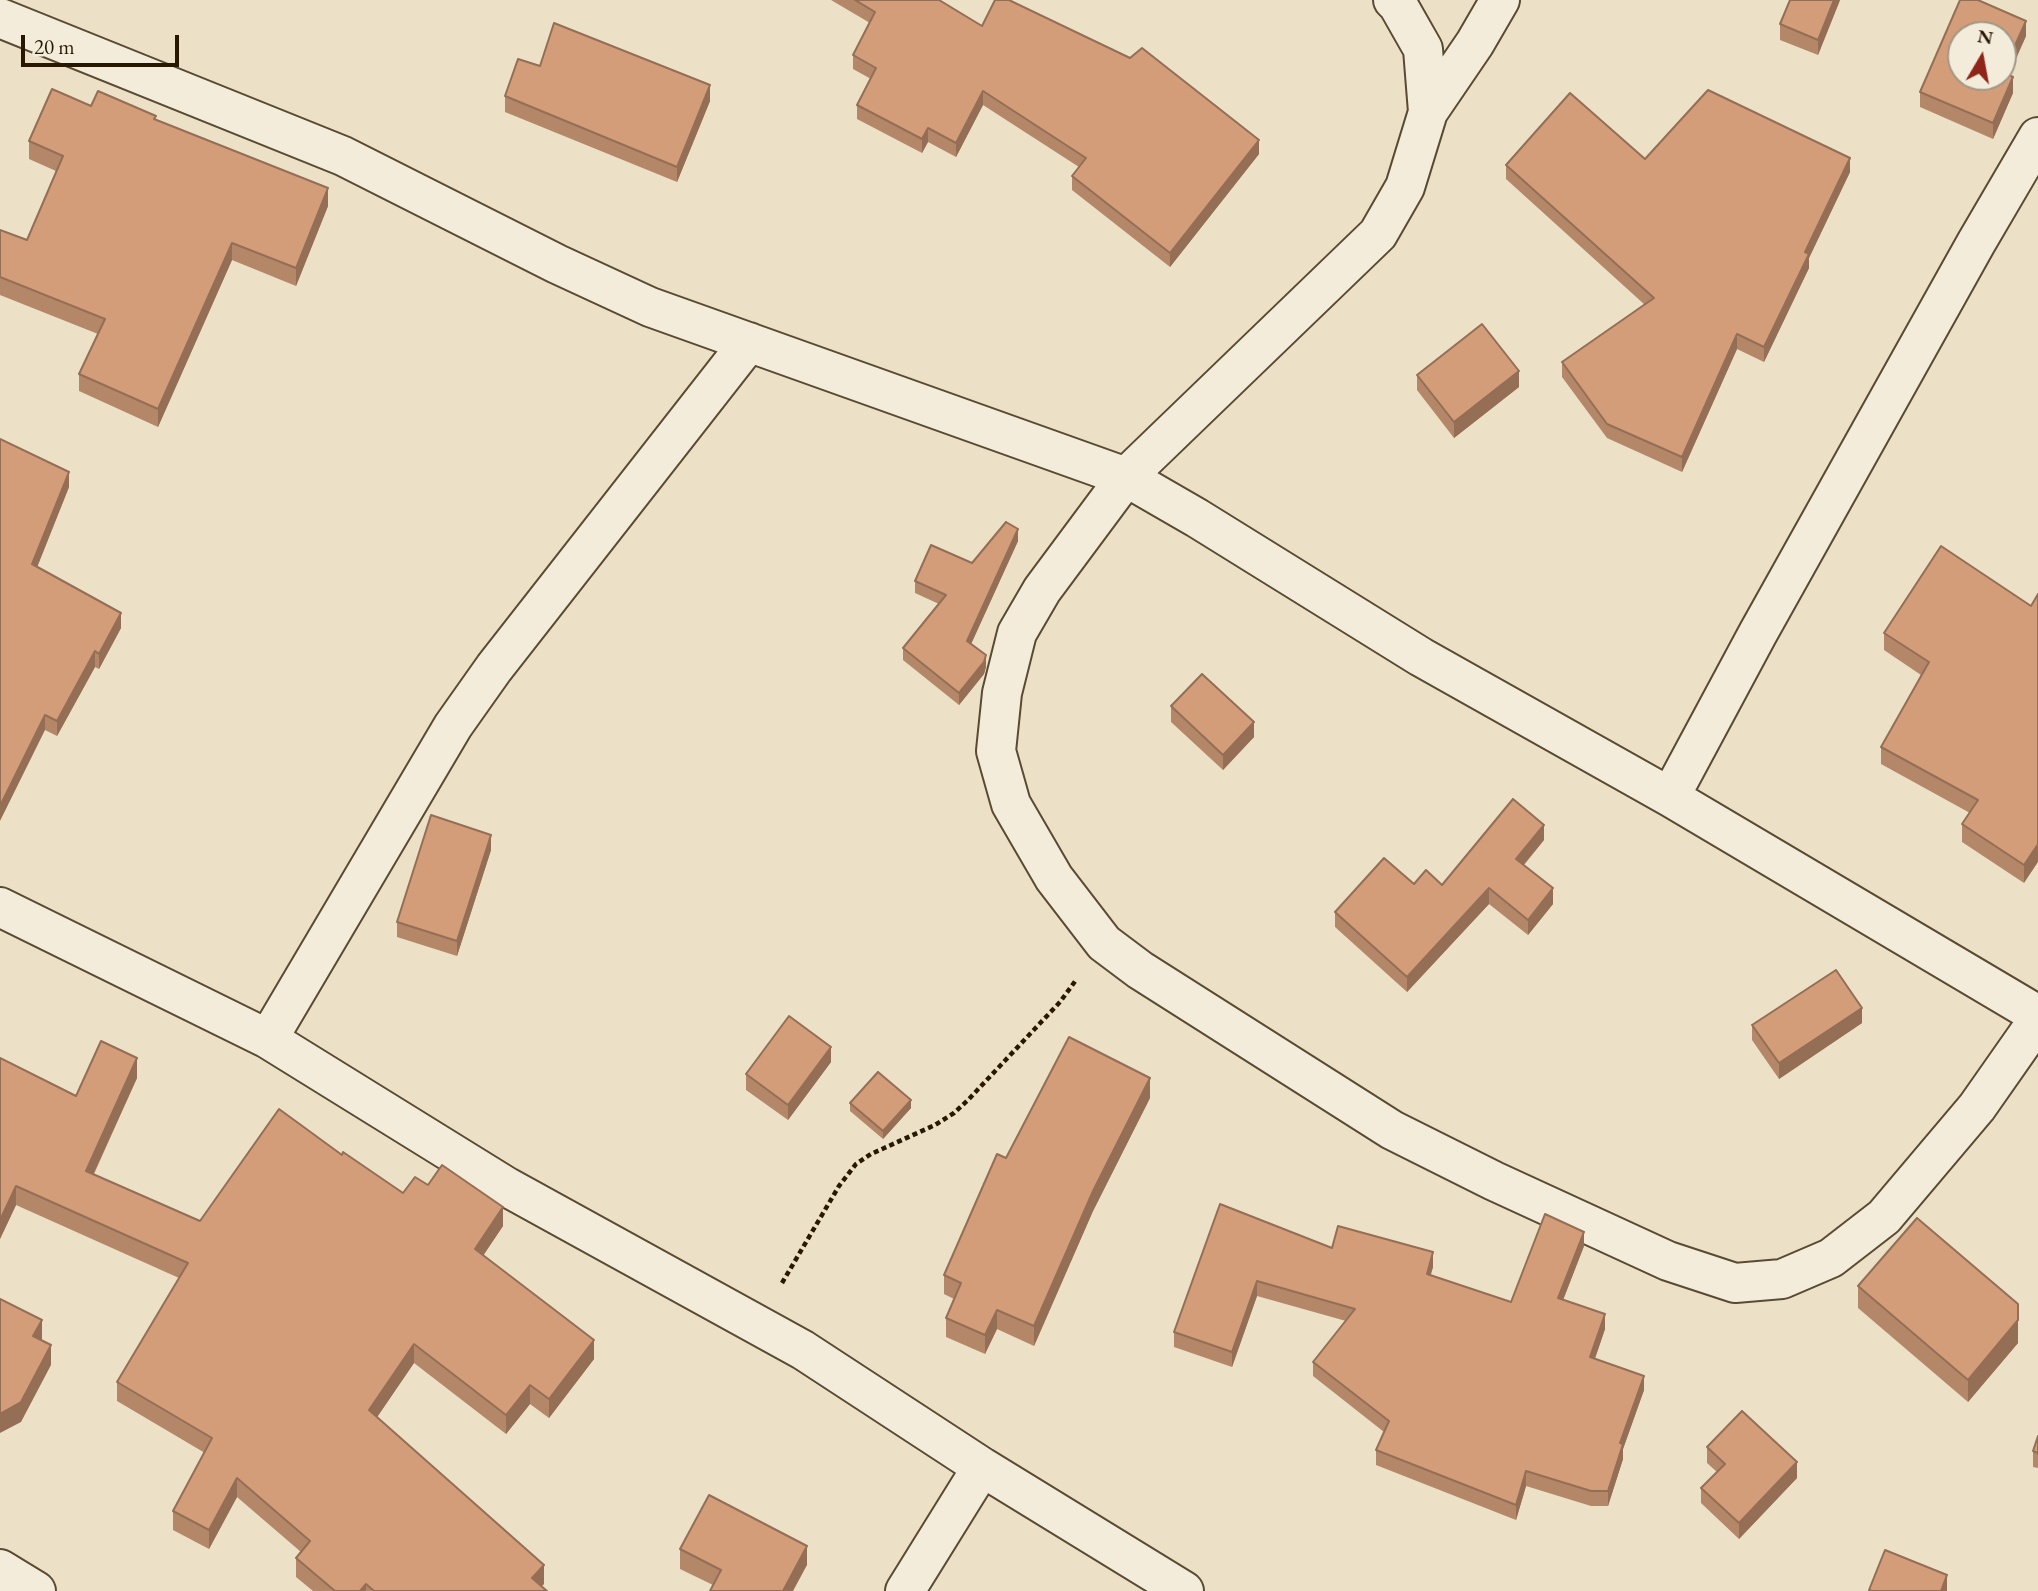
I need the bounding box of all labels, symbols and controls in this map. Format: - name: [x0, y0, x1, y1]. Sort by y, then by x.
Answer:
- scale bar: [24, 21, 182, 65]
- north arrow: [1947, 21, 2017, 91]
- text: N: [1976, 23, 1995, 50]
- text: 20 m: [34, 33, 75, 60]

